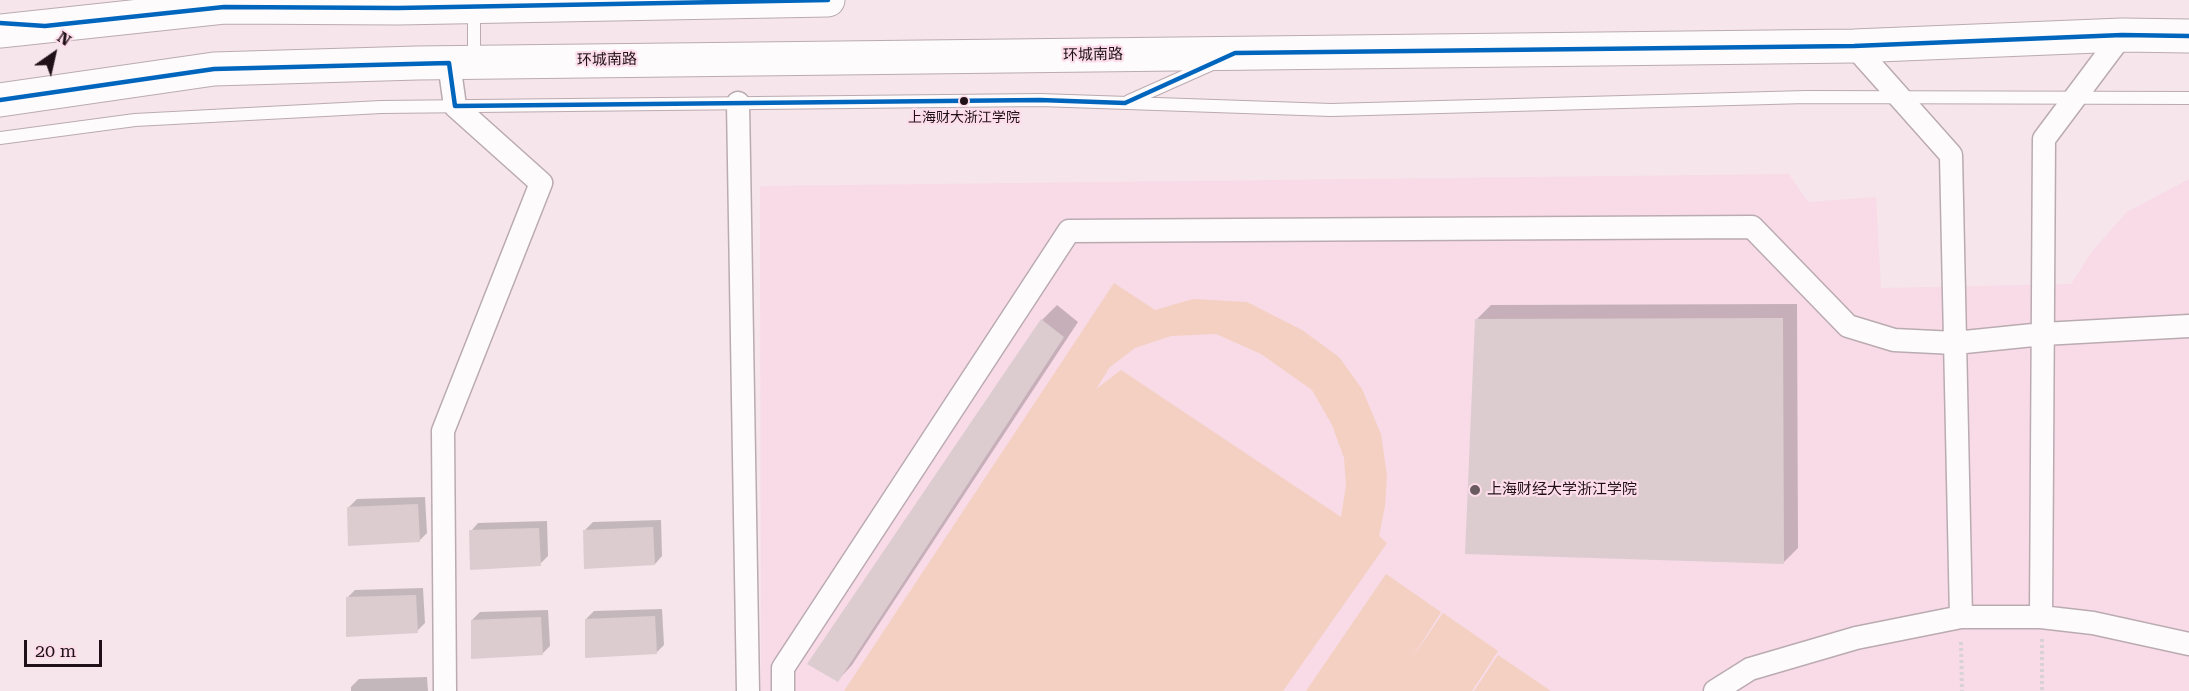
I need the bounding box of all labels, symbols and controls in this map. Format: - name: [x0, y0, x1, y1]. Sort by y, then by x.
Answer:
- north arrow: [24, 24, 84, 84]
- text: N: [54, 27, 75, 50]
- street label: 环城南路: [1063, 45, 1123, 65]
- street label: 环城南路: [577, 50, 637, 70]
- marker: 上海财大浙江学院: [958, 95, 970, 107]
- place label: 上海财大浙江学院: [908, 110, 1020, 126]
- place label: 上海财经大学浙江学院: [1487, 481, 1637, 499]
- marker: 上海财经大学浙江学院: [1468, 483, 1482, 497]
- scale bar: [27, 628, 105, 666]
- text: 20 m: [35, 640, 76, 661]

